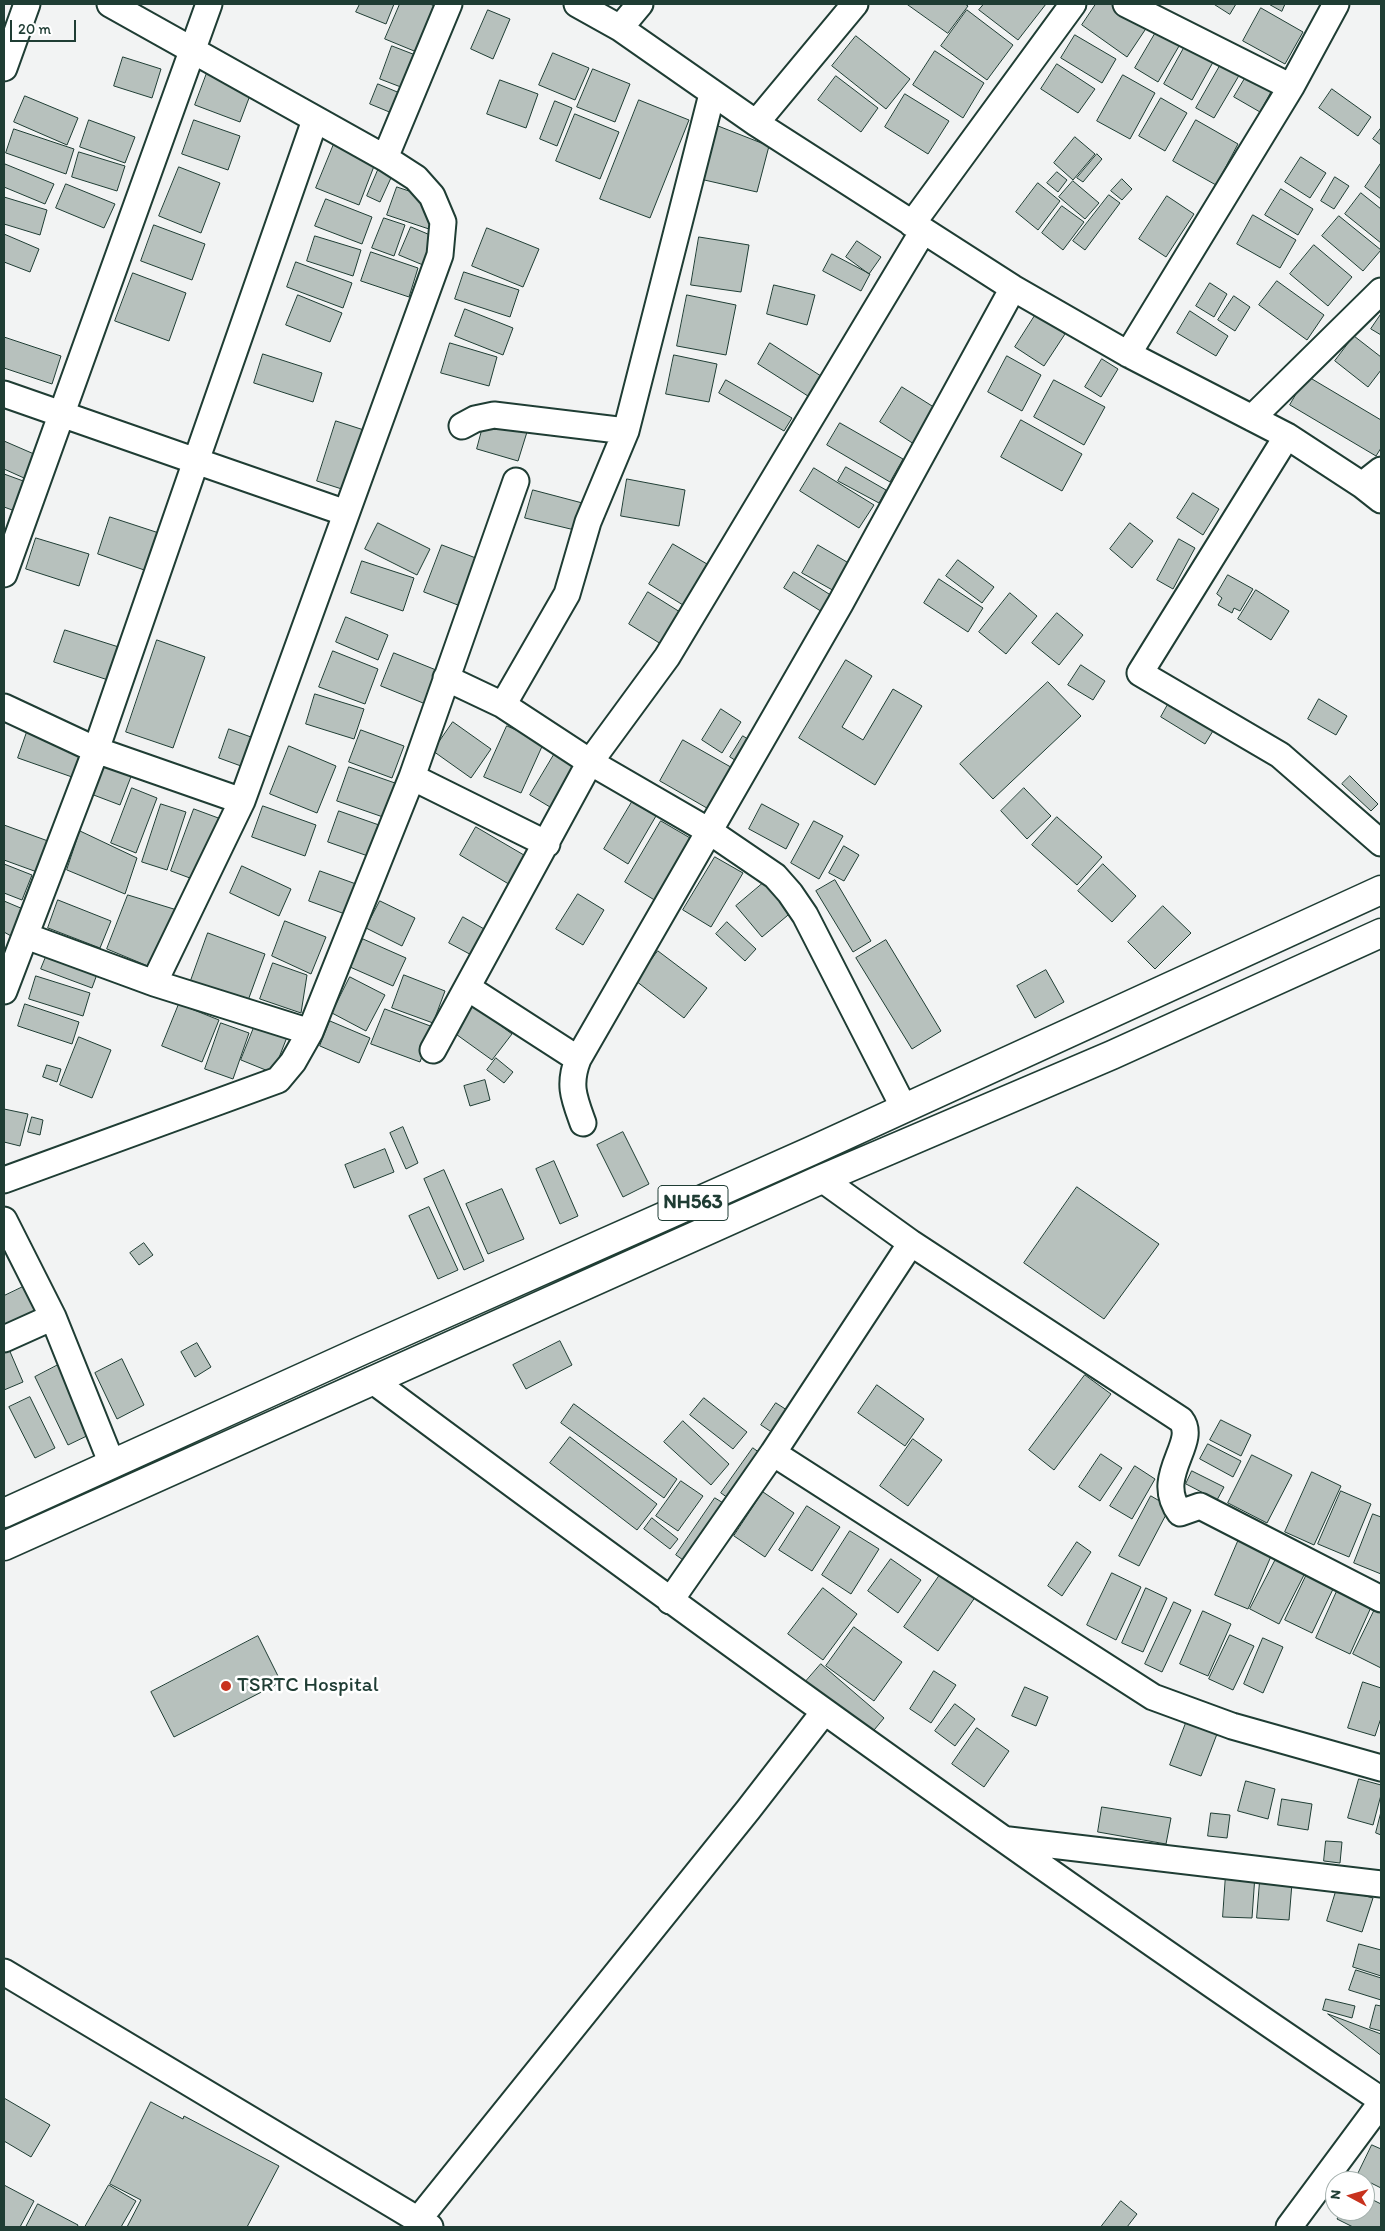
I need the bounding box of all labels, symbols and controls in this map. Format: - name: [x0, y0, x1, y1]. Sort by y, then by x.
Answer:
- scale bar: [12, 10, 79, 42]
- text: 20 m: [18, 20, 51, 38]
- road number: NH563: [658, 1186, 728, 1220]
- place label: TSRTC Hospital: [237, 1673, 379, 1699]
- marker: TSRTC Hospital: [219, 1679, 233, 1693]
- north arrow: [1325, 2171, 1375, 2221]
- text: N: [1327, 2189, 1345, 2200]

